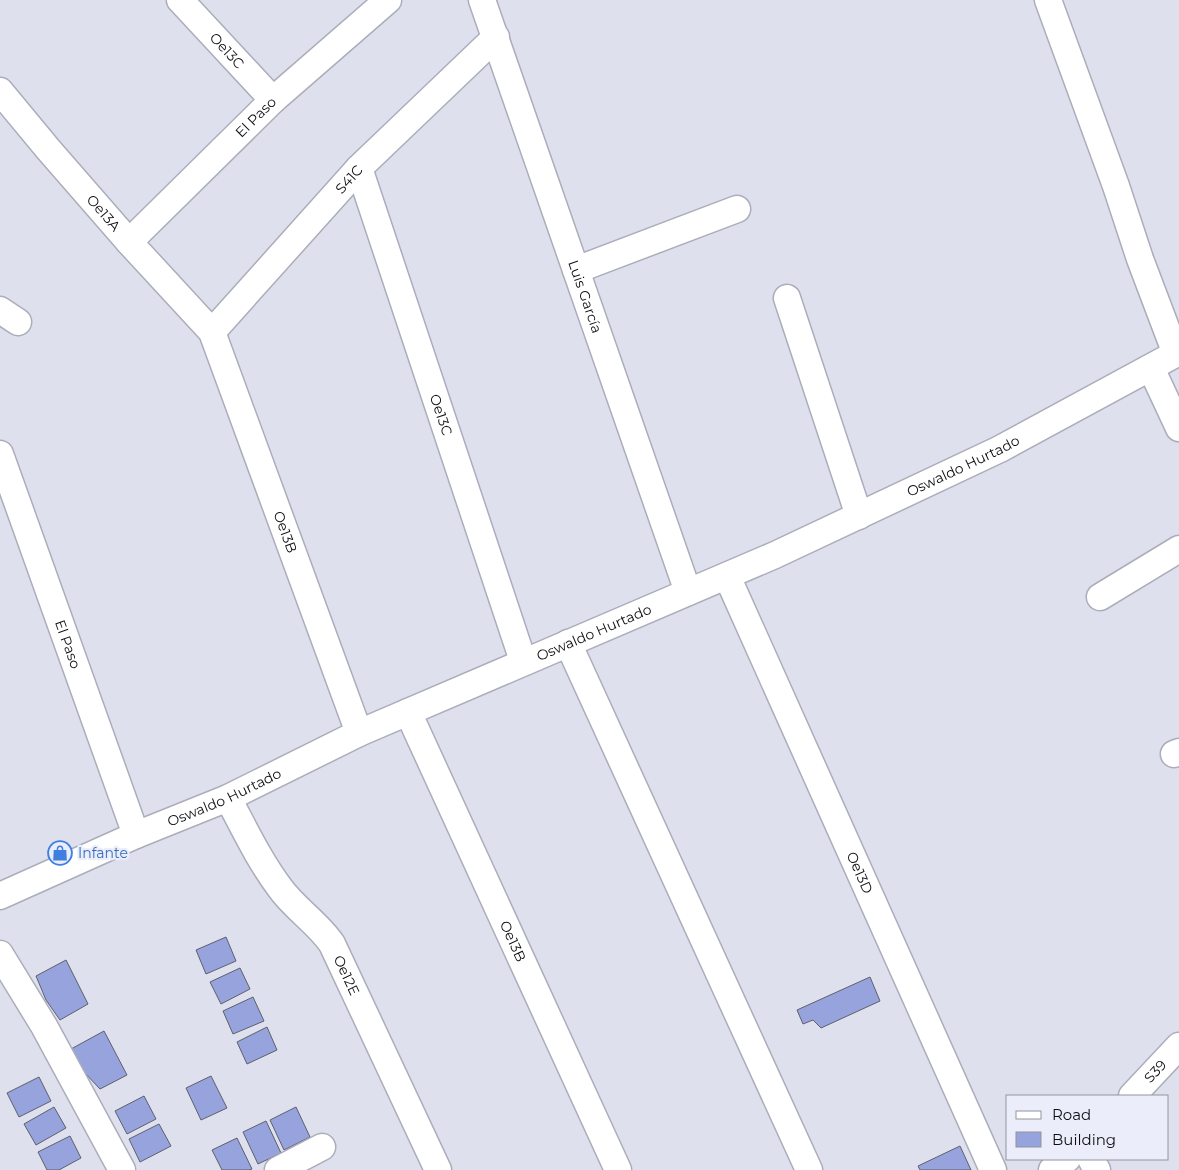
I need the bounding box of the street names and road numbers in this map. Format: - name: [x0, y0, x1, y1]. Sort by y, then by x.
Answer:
- street label: Oe13C: [206, 29, 248, 72]
- street label: El Paso: [231, 93, 280, 141]
- street label: S41C: [331, 161, 366, 198]
- street label: Oe13A: [83, 191, 125, 236]
- street label: Luis García: [564, 258, 606, 336]
- street label: Oe13C: [426, 392, 456, 438]
- street label: Oswaldo Hurtado: [904, 431, 1023, 501]
- street label: Oe13B: [269, 508, 301, 555]
- street label: Oswaldo Hurtado: [534, 600, 654, 665]
- street label: El Paso: [51, 617, 85, 671]
- street label: Oswaldo Hurtado: [165, 764, 284, 831]
- street label: Oe13D: [843, 849, 877, 897]
- street label: Oe13B: [496, 918, 530, 965]
- street label: Oe12E: [330, 952, 364, 998]
- street label: S39: [1140, 1056, 1170, 1086]

